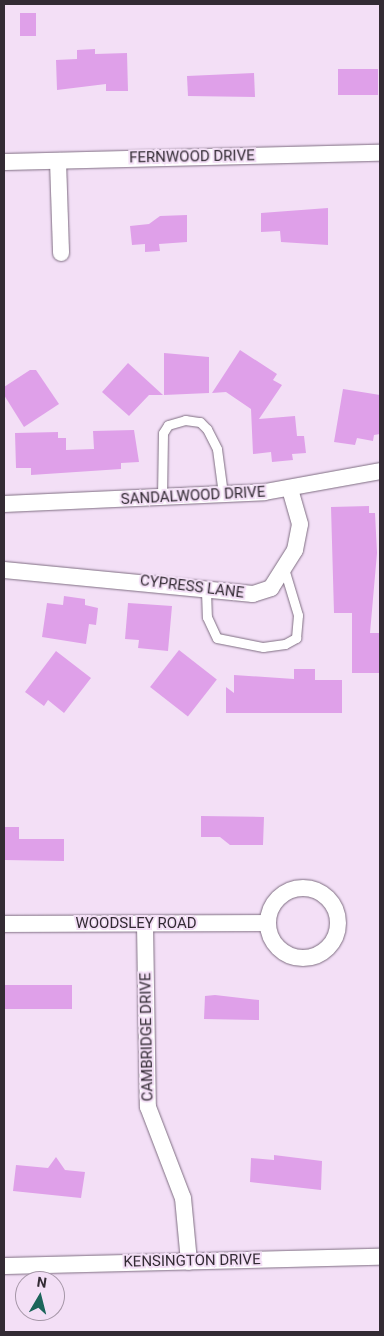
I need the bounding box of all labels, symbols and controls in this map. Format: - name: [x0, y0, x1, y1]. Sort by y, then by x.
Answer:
- street label: FERNWOOD DRIVE: [129, 147, 255, 167]
- street label: SANDALWOOD DRIVE: [120, 483, 266, 509]
- street label: CYPRESS LANE: [139, 572, 245, 602]
- street label: WOODSLEY ROAD: [75, 915, 197, 933]
- street label: CAMBRIDGE DRIVE: [137, 972, 157, 1102]
- street label: KENSINGTON DRIVE: [123, 1251, 261, 1271]
- north arrow: [15, 1271, 65, 1321]
- text: N: [36, 1274, 48, 1291]

